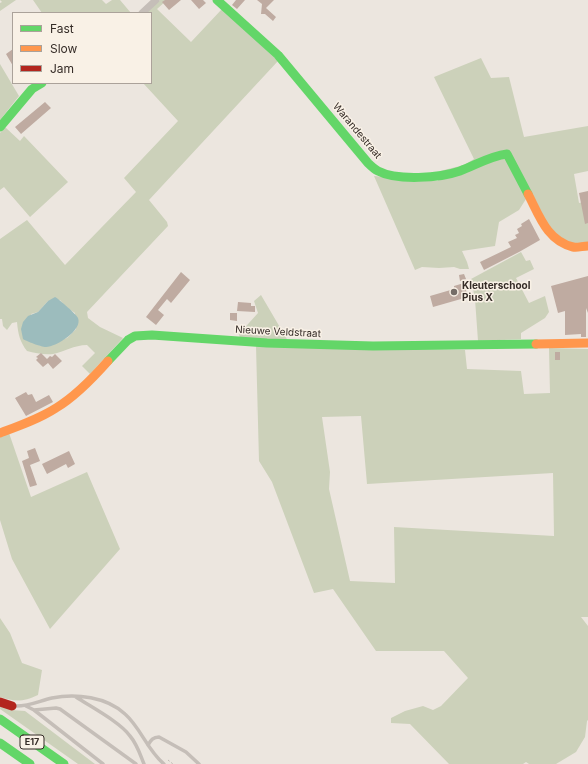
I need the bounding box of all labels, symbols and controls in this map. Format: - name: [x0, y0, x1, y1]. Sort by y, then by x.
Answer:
- legend: [12, 12, 152, 84]
- text: Fast: [50, 21, 74, 36]
- text: Slow: [50, 41, 77, 56]
- text: Jam: [50, 61, 74, 76]
- street label: Warandestraat: [330, 101, 384, 161]
- place label: Kleuterschool Pius X: [462, 280, 530, 304]
- marker: Kleuterschool Pius X: [449, 287, 459, 297]
- street label: Nieuwe Veldstraat: [235, 324, 321, 340]
- road number: E17: [20, 735, 44, 749]

